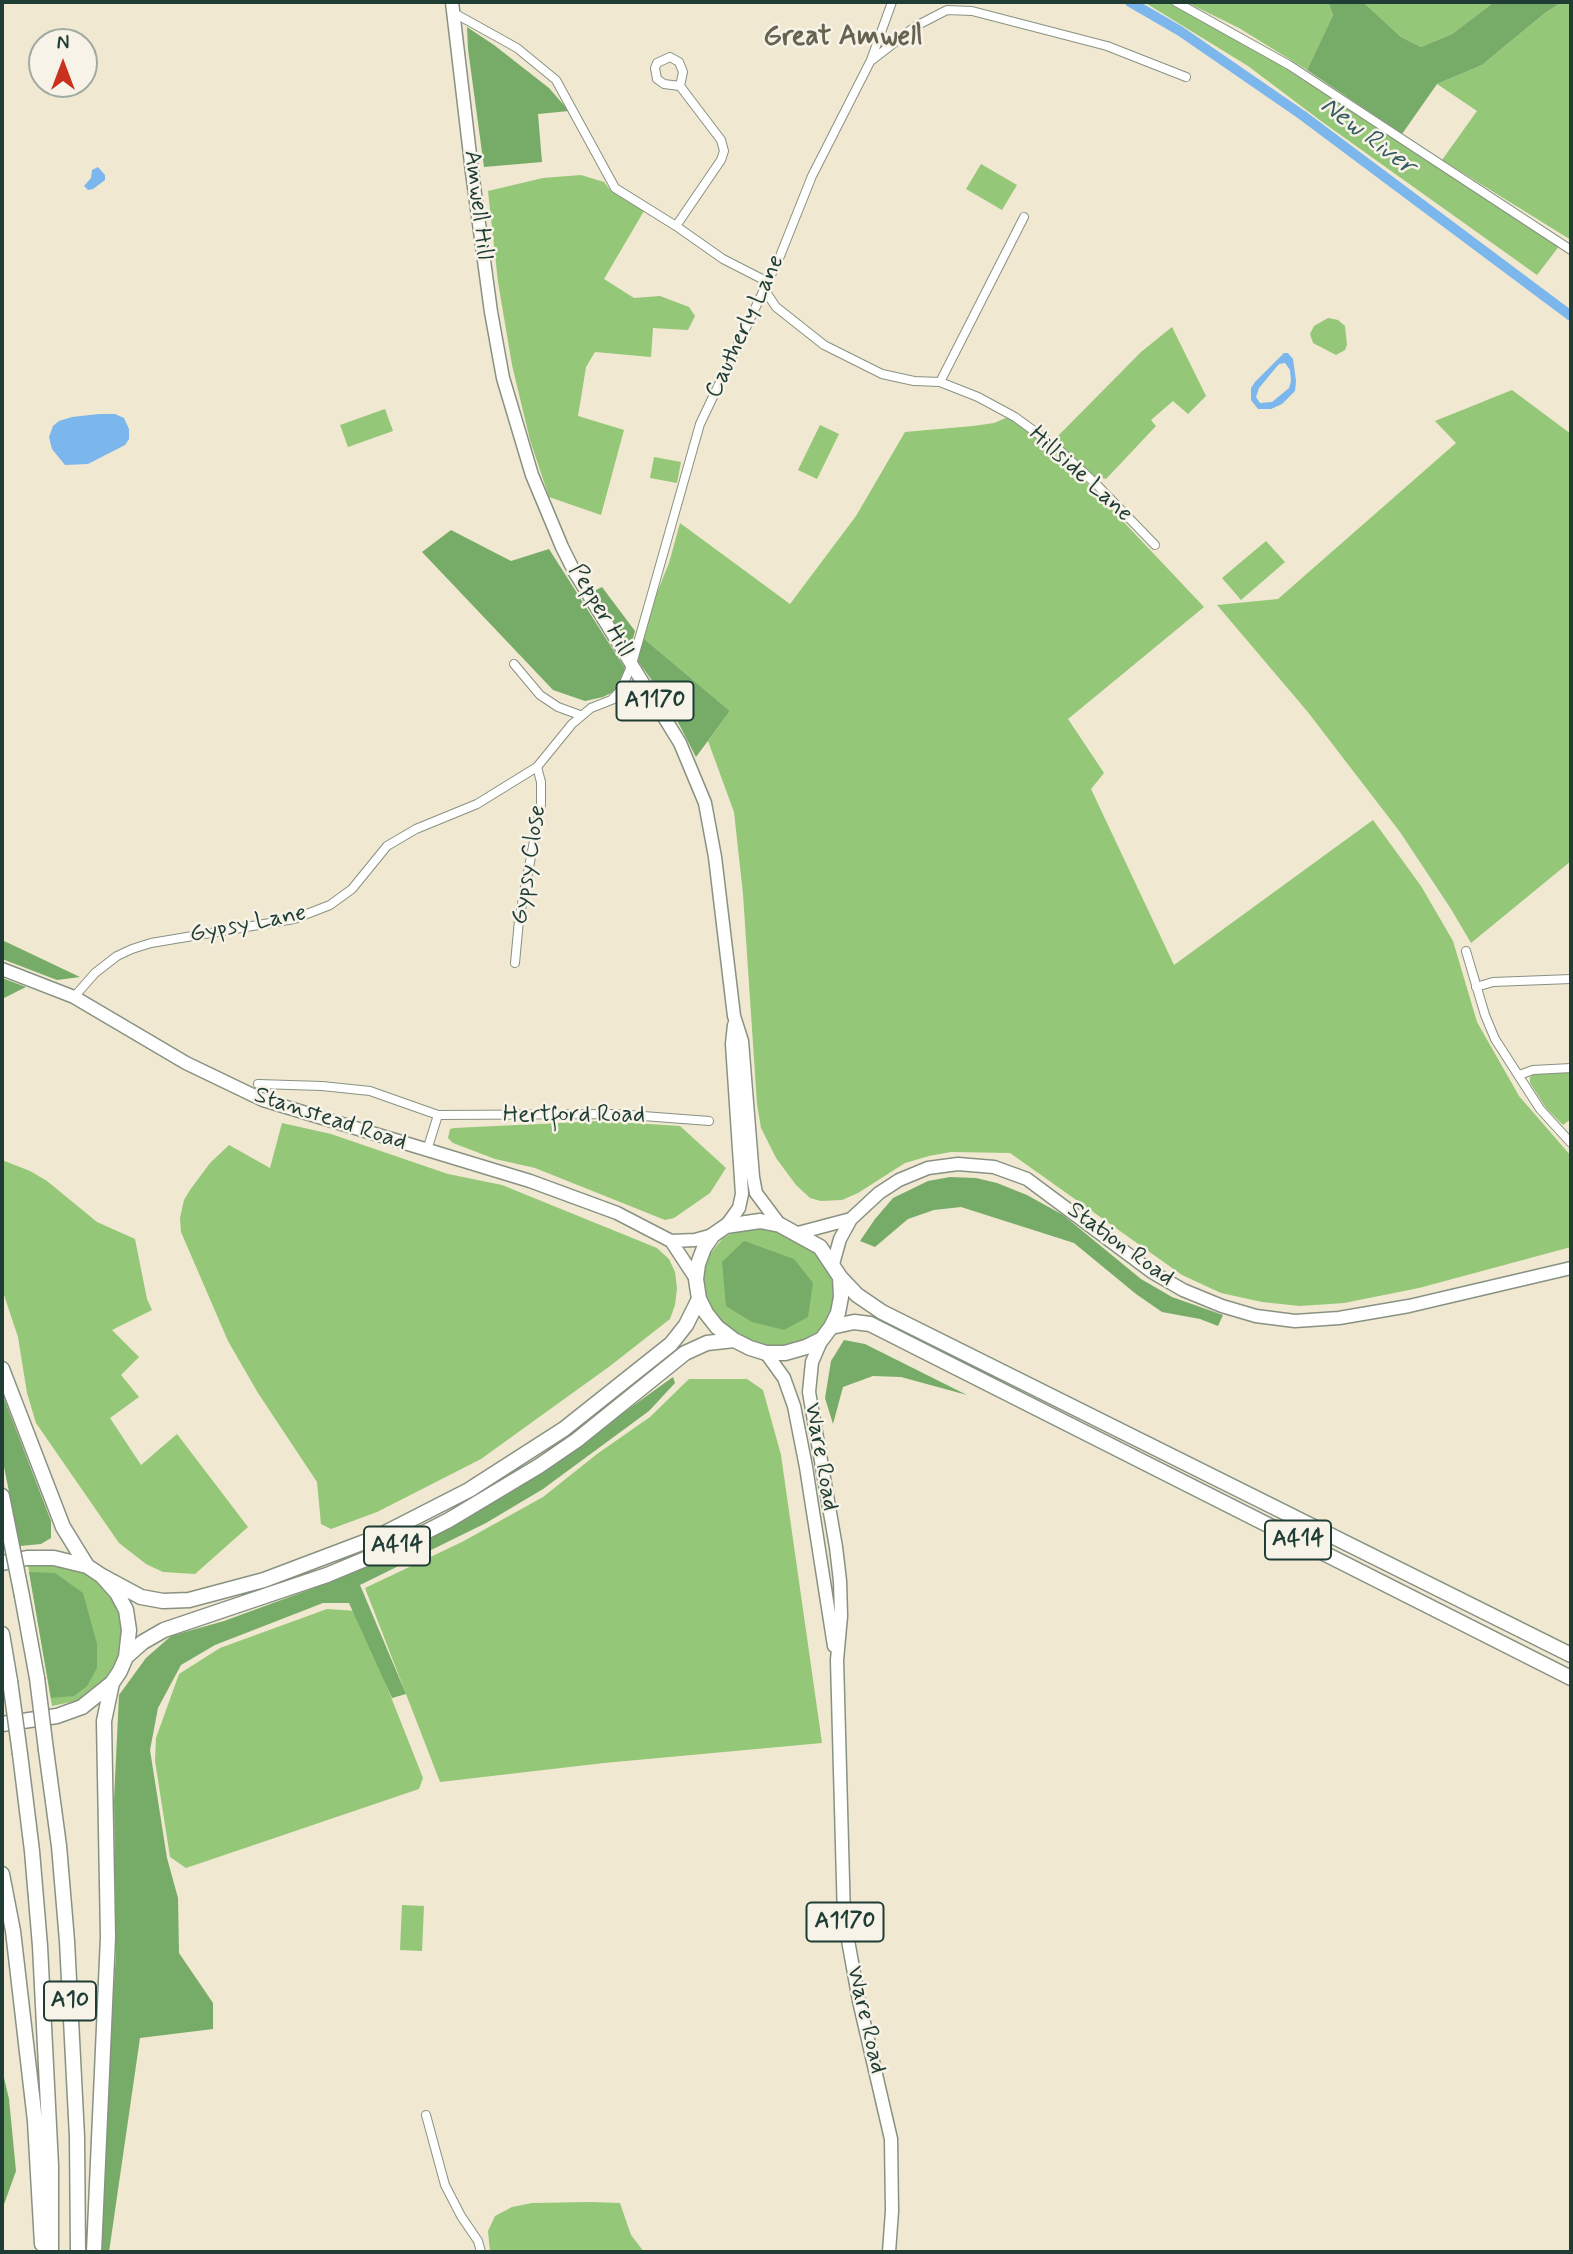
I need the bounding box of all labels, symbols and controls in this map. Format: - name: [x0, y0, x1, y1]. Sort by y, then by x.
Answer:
- district label: Great Amwell: [763, 21, 923, 55]
- north arrow: [28, 28, 98, 98]
- text: N: [57, 31, 69, 56]
- water label: New River: [1313, 91, 1421, 183]
- street label: Amwell Hill: [456, 149, 498, 261]
- street label: Cautherly Lane: [700, 251, 792, 403]
- street label: Hillside Lane: [1022, 421, 1138, 529]
- street label: Pepper Hill: [561, 559, 639, 663]
- road number: A1170: [616, 681, 694, 720]
- street label: Gypsy Close: [506, 803, 554, 927]
- street label: Gypsy Lane: [187, 900, 309, 950]
- street label: Stanstead Road: [250, 1082, 410, 1158]
- street label: Hertford Road: [503, 1102, 645, 1130]
- street label: Station Road: [1061, 1196, 1179, 1294]
- street label: Ware Road: [796, 1401, 844, 1513]
- road number: A414: [1265, 1520, 1331, 1560]
- road number: A414: [364, 1526, 430, 1566]
- road number: A1170: [806, 1902, 884, 1941]
- street label: Ware Road: [839, 1963, 891, 2077]
- road number: A10: [44, 1982, 96, 2020]

